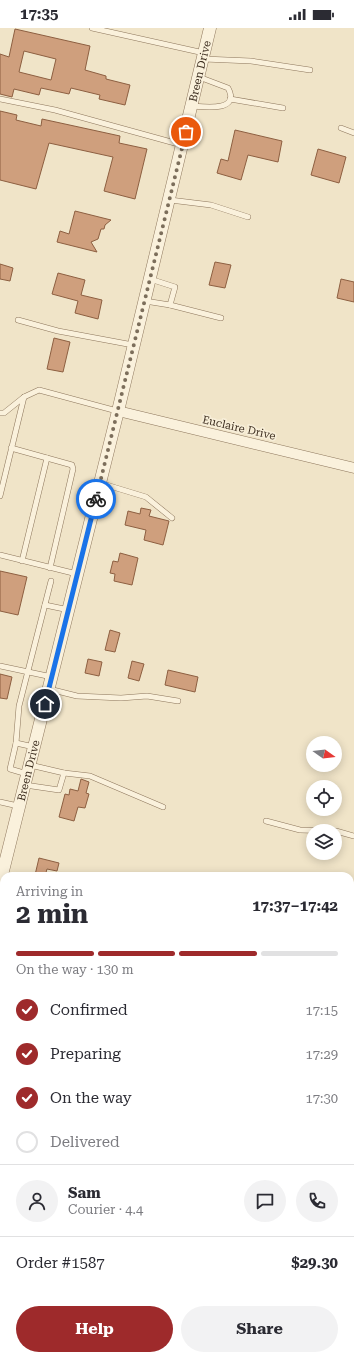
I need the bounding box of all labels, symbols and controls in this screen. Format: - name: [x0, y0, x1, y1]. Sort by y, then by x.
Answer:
- text: 17:35: [20, 5, 58, 23]
- street label: Breen Drive: [186, 39, 213, 103]
- pin: [169, 115, 203, 149]
- icon: bag: [175, 121, 197, 143]
- street label: Euclaire Drive: [201, 413, 277, 443]
- courier: [76, 479, 116, 519]
- icon: bike: [85, 488, 107, 510]
- pin: [28, 687, 62, 721]
- icon: home: [34, 693, 56, 715]
- north arrow: [306, 736, 342, 772]
- map controls: [306, 736, 342, 860]
- street label: Breen Drive: [14, 739, 42, 802]
- button: locate: [306, 780, 342, 816]
- button: layers: [306, 824, 342, 860]
- text: Arriving in: [16, 884, 83, 899]
- text: 17:37–17:42: [252, 897, 338, 915]
- text: 2 min: [16, 899, 88, 929]
- text: On the way · 130 m: [16, 962, 133, 977]
- icon: check: [16, 999, 38, 1021]
- text: Confirmed: [50, 1001, 128, 1019]
- text: 17:15: [306, 1003, 338, 1018]
- icon: check: [16, 1043, 38, 1065]
- text: Preparing: [50, 1045, 121, 1063]
- text: 17:29: [306, 1047, 338, 1062]
- icon: check: [16, 1087, 38, 1109]
- text: On the way: [50, 1089, 132, 1107]
- text: 17:30: [306, 1091, 338, 1106]
- text: Delivered: [50, 1133, 120, 1151]
- button: person: [16, 1180, 58, 1222]
- button: chat: [244, 1180, 286, 1222]
- button: phone: [296, 1180, 338, 1222]
- text: Sam: [68, 1184, 101, 1202]
- text: Courier · 4.4: [68, 1202, 143, 1217]
- text: Order #1587: [16, 1254, 105, 1272]
- text: $29.30: [291, 1254, 338, 1272]
- button: Help: [16, 1306, 173, 1352]
- button: Share: [181, 1306, 338, 1352]

